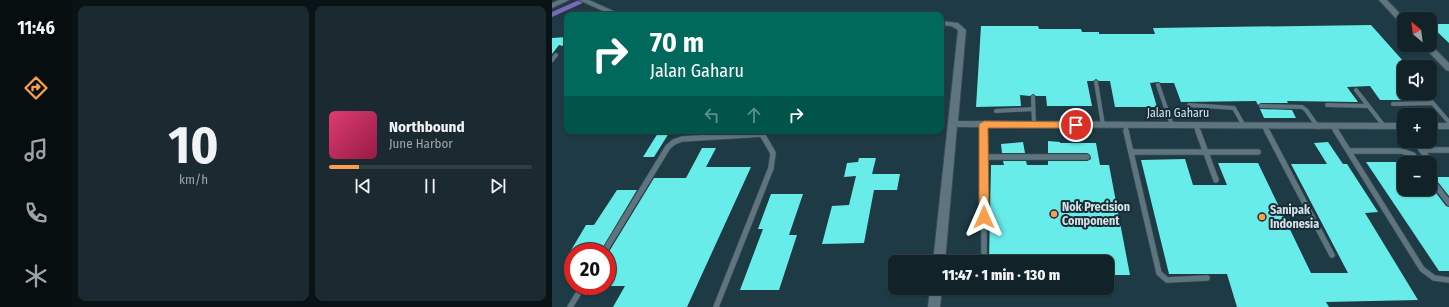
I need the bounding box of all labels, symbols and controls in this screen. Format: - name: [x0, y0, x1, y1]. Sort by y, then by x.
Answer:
- north arrow: [1397, 12, 1437, 52]
- map controls: [1397, 12, 1437, 196]
- text: 11:46: [17, 17, 55, 39]
- text: 70 m: [650, 26, 704, 59]
- icon: right: [584, 28, 636, 80]
- text: Jalan Gaharu: [650, 60, 744, 82]
- button: sound: [1397, 60, 1437, 100]
- icon: directions: [22, 74, 50, 102]
- icon: left: [701, 104, 723, 126]
- icon: ahead: [743, 104, 765, 126]
- icon: right: [785, 104, 807, 126]
- street label: Jalan Gaharu: [1147, 106, 1209, 120]
- pin: [1059, 108, 1093, 142]
- button: +: [1397, 108, 1437, 148]
- text: 10: [168, 114, 219, 177]
- icon: arrive: [1065, 114, 1087, 136]
- text: Northbound: [389, 118, 465, 136]
- icon: music: [22, 136, 50, 164]
- text: June Harbor: [389, 136, 453, 151]
- button: −: [1397, 156, 1437, 196]
- text: km/h: [179, 172, 208, 187]
- icon: previous: [352, 175, 374, 197]
- icon: pause: [419, 175, 441, 197]
- icon: next: [487, 175, 509, 197]
- position arrow: [963, 196, 1005, 238]
- icon: phone: [22, 199, 50, 227]
- place label: Nok Precision Component: [1062, 200, 1130, 228]
- place label: Sanipak Indonesia: [1270, 203, 1319, 231]
- marker: Nok Precision Component: [1049, 209, 1059, 219]
- marker: Sanipak Indonesia: [1257, 212, 1267, 222]
- speed limit sign: 20: [564, 243, 616, 295]
- icon: climate: [22, 262, 50, 290]
- text: 11:47 · 1 min · 130 m: [942, 266, 1060, 284]

